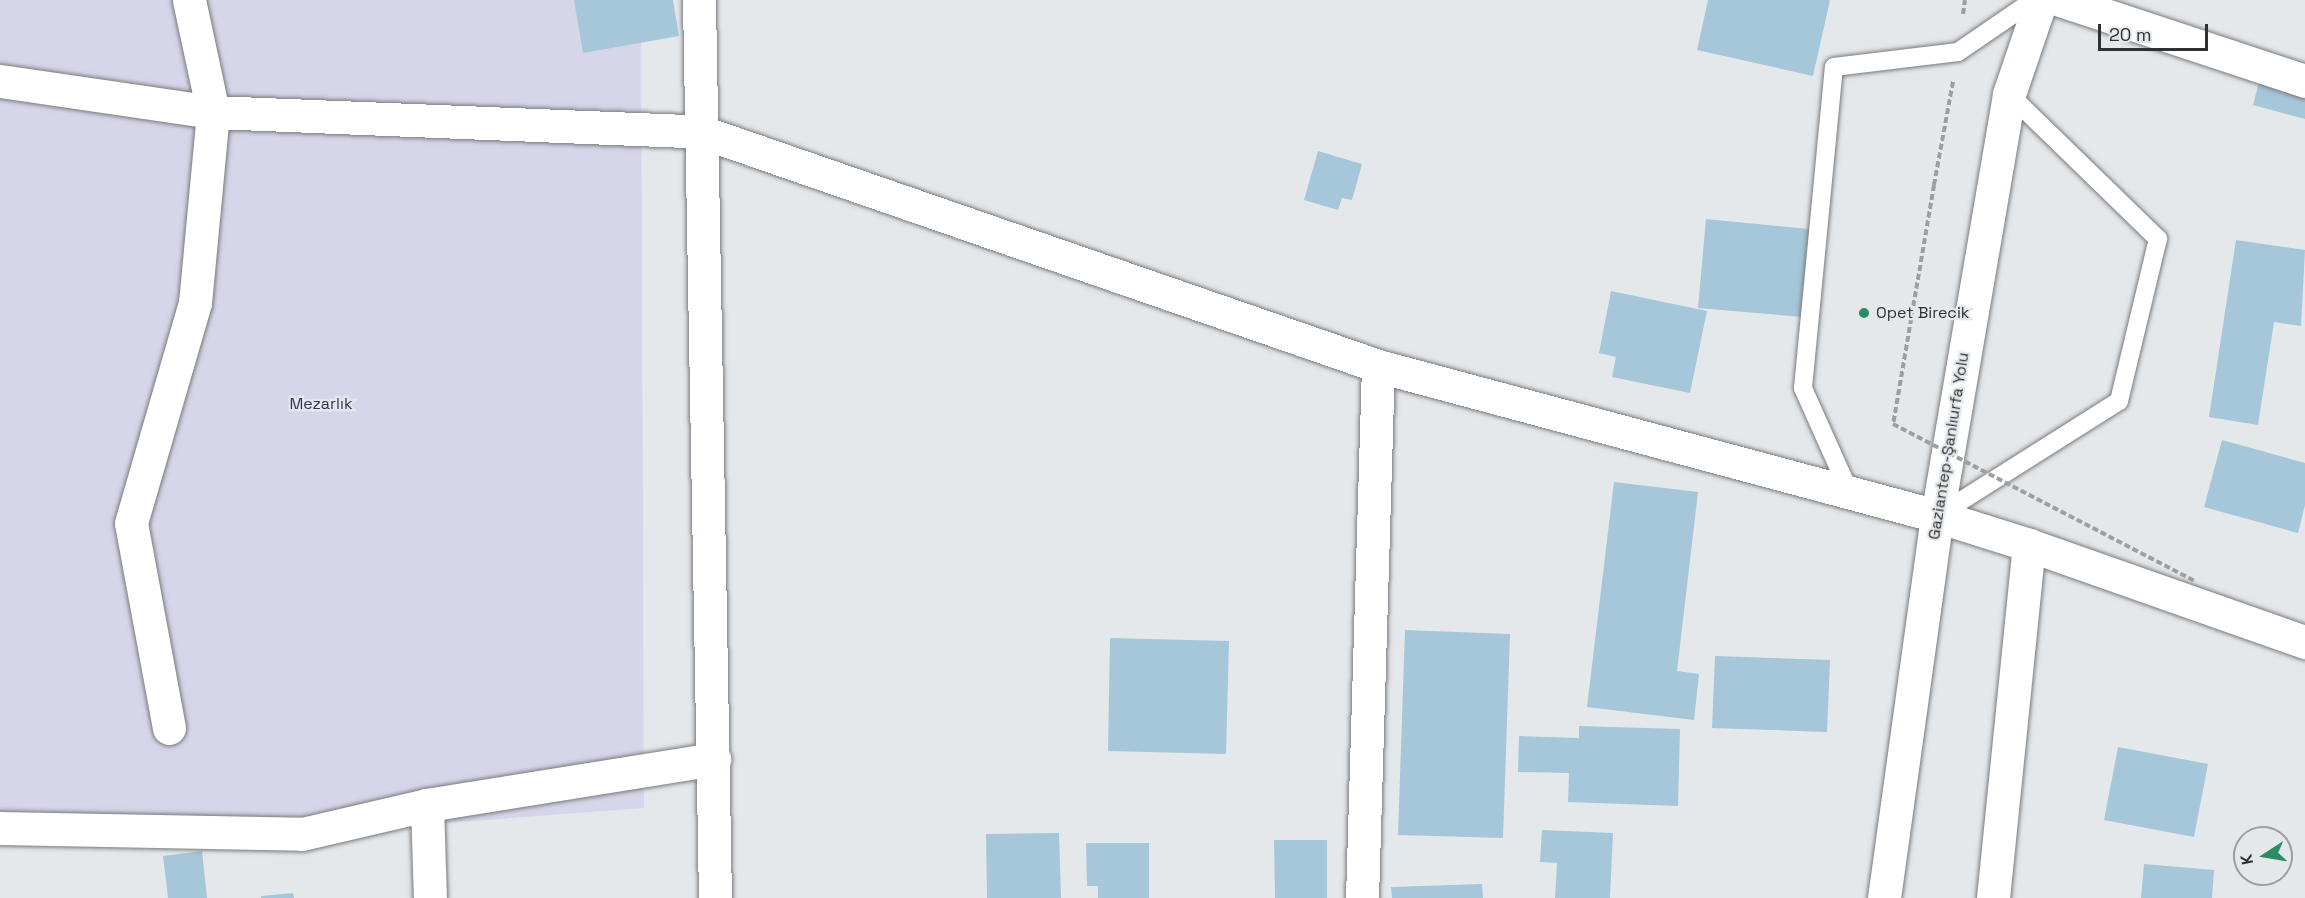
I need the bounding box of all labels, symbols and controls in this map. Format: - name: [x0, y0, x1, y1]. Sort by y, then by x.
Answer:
- scale bar: [2101, 12, 2210, 50]
- text: 20 m: [2109, 23, 2152, 46]
- place label: Opet Birecik: [1876, 303, 1969, 323]
- marker: Opet Birecik: [1857, 306, 1871, 320]
- street label: Gaziantep-Şanlıurfa Yolu: [1925, 351, 1973, 541]
- park label: Mezarlık: [290, 394, 352, 414]
- north arrow: [2233, 826, 2293, 886]
- text: K: [2236, 852, 2258, 867]

